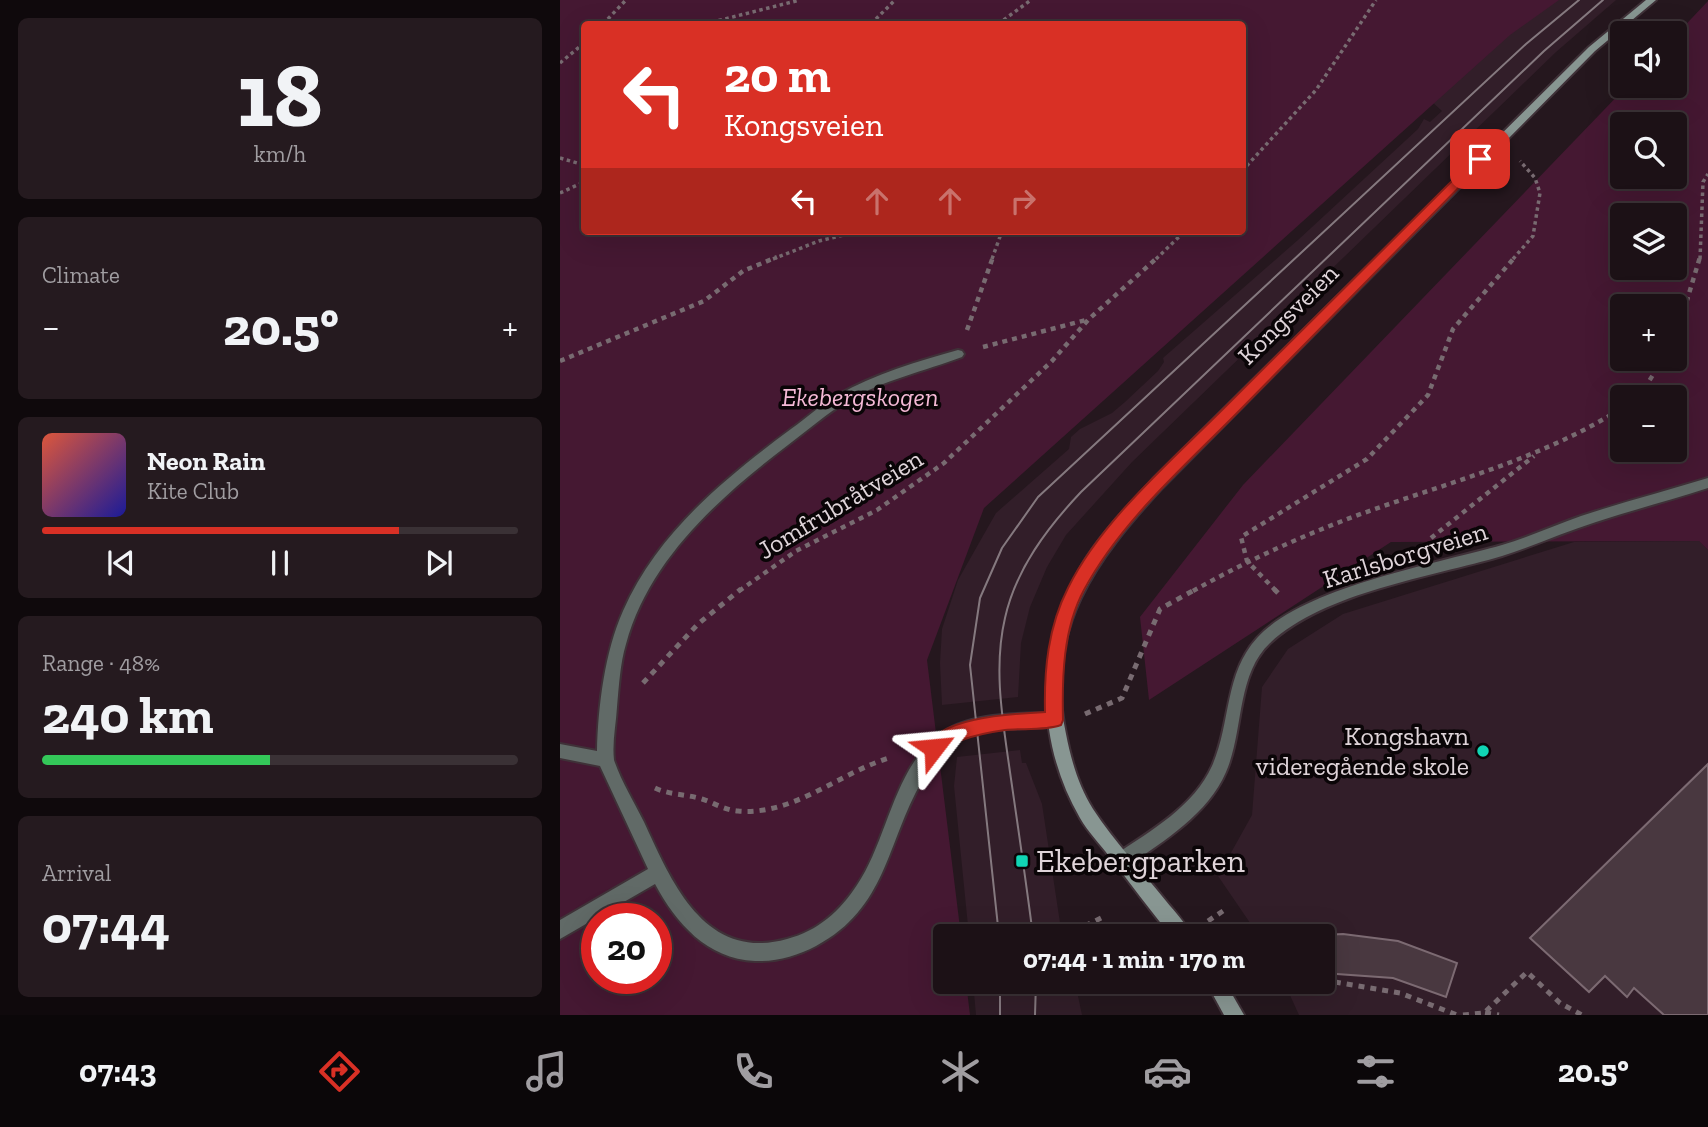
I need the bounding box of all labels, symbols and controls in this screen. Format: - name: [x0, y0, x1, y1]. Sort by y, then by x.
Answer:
- map controls: [1610, 21, 1687, 462]
- button: sound: [1610, 21, 1687, 98]
- text: 18: [237, 40, 323, 149]
- text: 20 m: [724, 46, 831, 105]
- icon: left: [609, 49, 700, 140]
- text: Kongsveien: [724, 106, 883, 144]
- button: search: [1610, 112, 1687, 189]
- pin: [1450, 129, 1510, 189]
- text: km/h: [254, 140, 306, 168]
- icon: arrive: [1461, 140, 1499, 178]
- icon: left: [785, 182, 823, 220]
- icon: ahead: [858, 182, 896, 220]
- icon: ahead: [931, 182, 969, 220]
- icon: right: [1004, 182, 1042, 220]
- button: layers: [1610, 203, 1687, 280]
- street label: Kongsveien: [1231, 257, 1345, 371]
- text: Climate: [42, 261, 120, 289]
- button: +: [1610, 294, 1687, 371]
- text: 20.5°: [223, 296, 339, 358]
- text: −: [42, 304, 60, 350]
- text: +: [502, 304, 518, 350]
- park label: Ekebergskogen: [781, 381, 939, 413]
- button: −: [1610, 385, 1687, 462]
- street label: Jomfrubråtveien: [752, 442, 929, 566]
- text: Neon Rain: [147, 445, 265, 477]
- text: Kite Club: [147, 477, 239, 505]
- street label: Karlsborgveien: [1319, 515, 1491, 595]
- icon: previous: [102, 544, 140, 582]
- icon: pause: [261, 544, 299, 582]
- icon: next: [420, 544, 458, 582]
- text: Range · 48%: [42, 649, 160, 677]
- text: 240 km: [42, 684, 214, 746]
- position arrow: [897, 711, 971, 785]
- place label: Kongshavn videregående skole: [1256, 720, 1469, 782]
- marker: Kongshavn videregående skole: [1475, 743, 1491, 759]
- place label: Ekebergparken: [1036, 842, 1245, 880]
- marker: Ekebergparken: [1014, 853, 1030, 869]
- text: Arrival: [42, 859, 111, 887]
- text: 07:44: [42, 894, 170, 956]
- speed limit sign: 20: [581, 903, 672, 994]
- text: 07:44 · 1 min · 170 m: [1023, 943, 1245, 975]
- icon: directions: [315, 1047, 364, 1096]
- icon: music: [522, 1047, 571, 1096]
- icon: phone: [729, 1047, 778, 1096]
- icon: climate: [936, 1047, 985, 1096]
- icon: car: [1143, 1047, 1192, 1096]
- icon: filters: [1351, 1047, 1400, 1096]
- text: 07:43: [79, 1052, 157, 1090]
- text: 20.5°: [1558, 1052, 1629, 1090]

